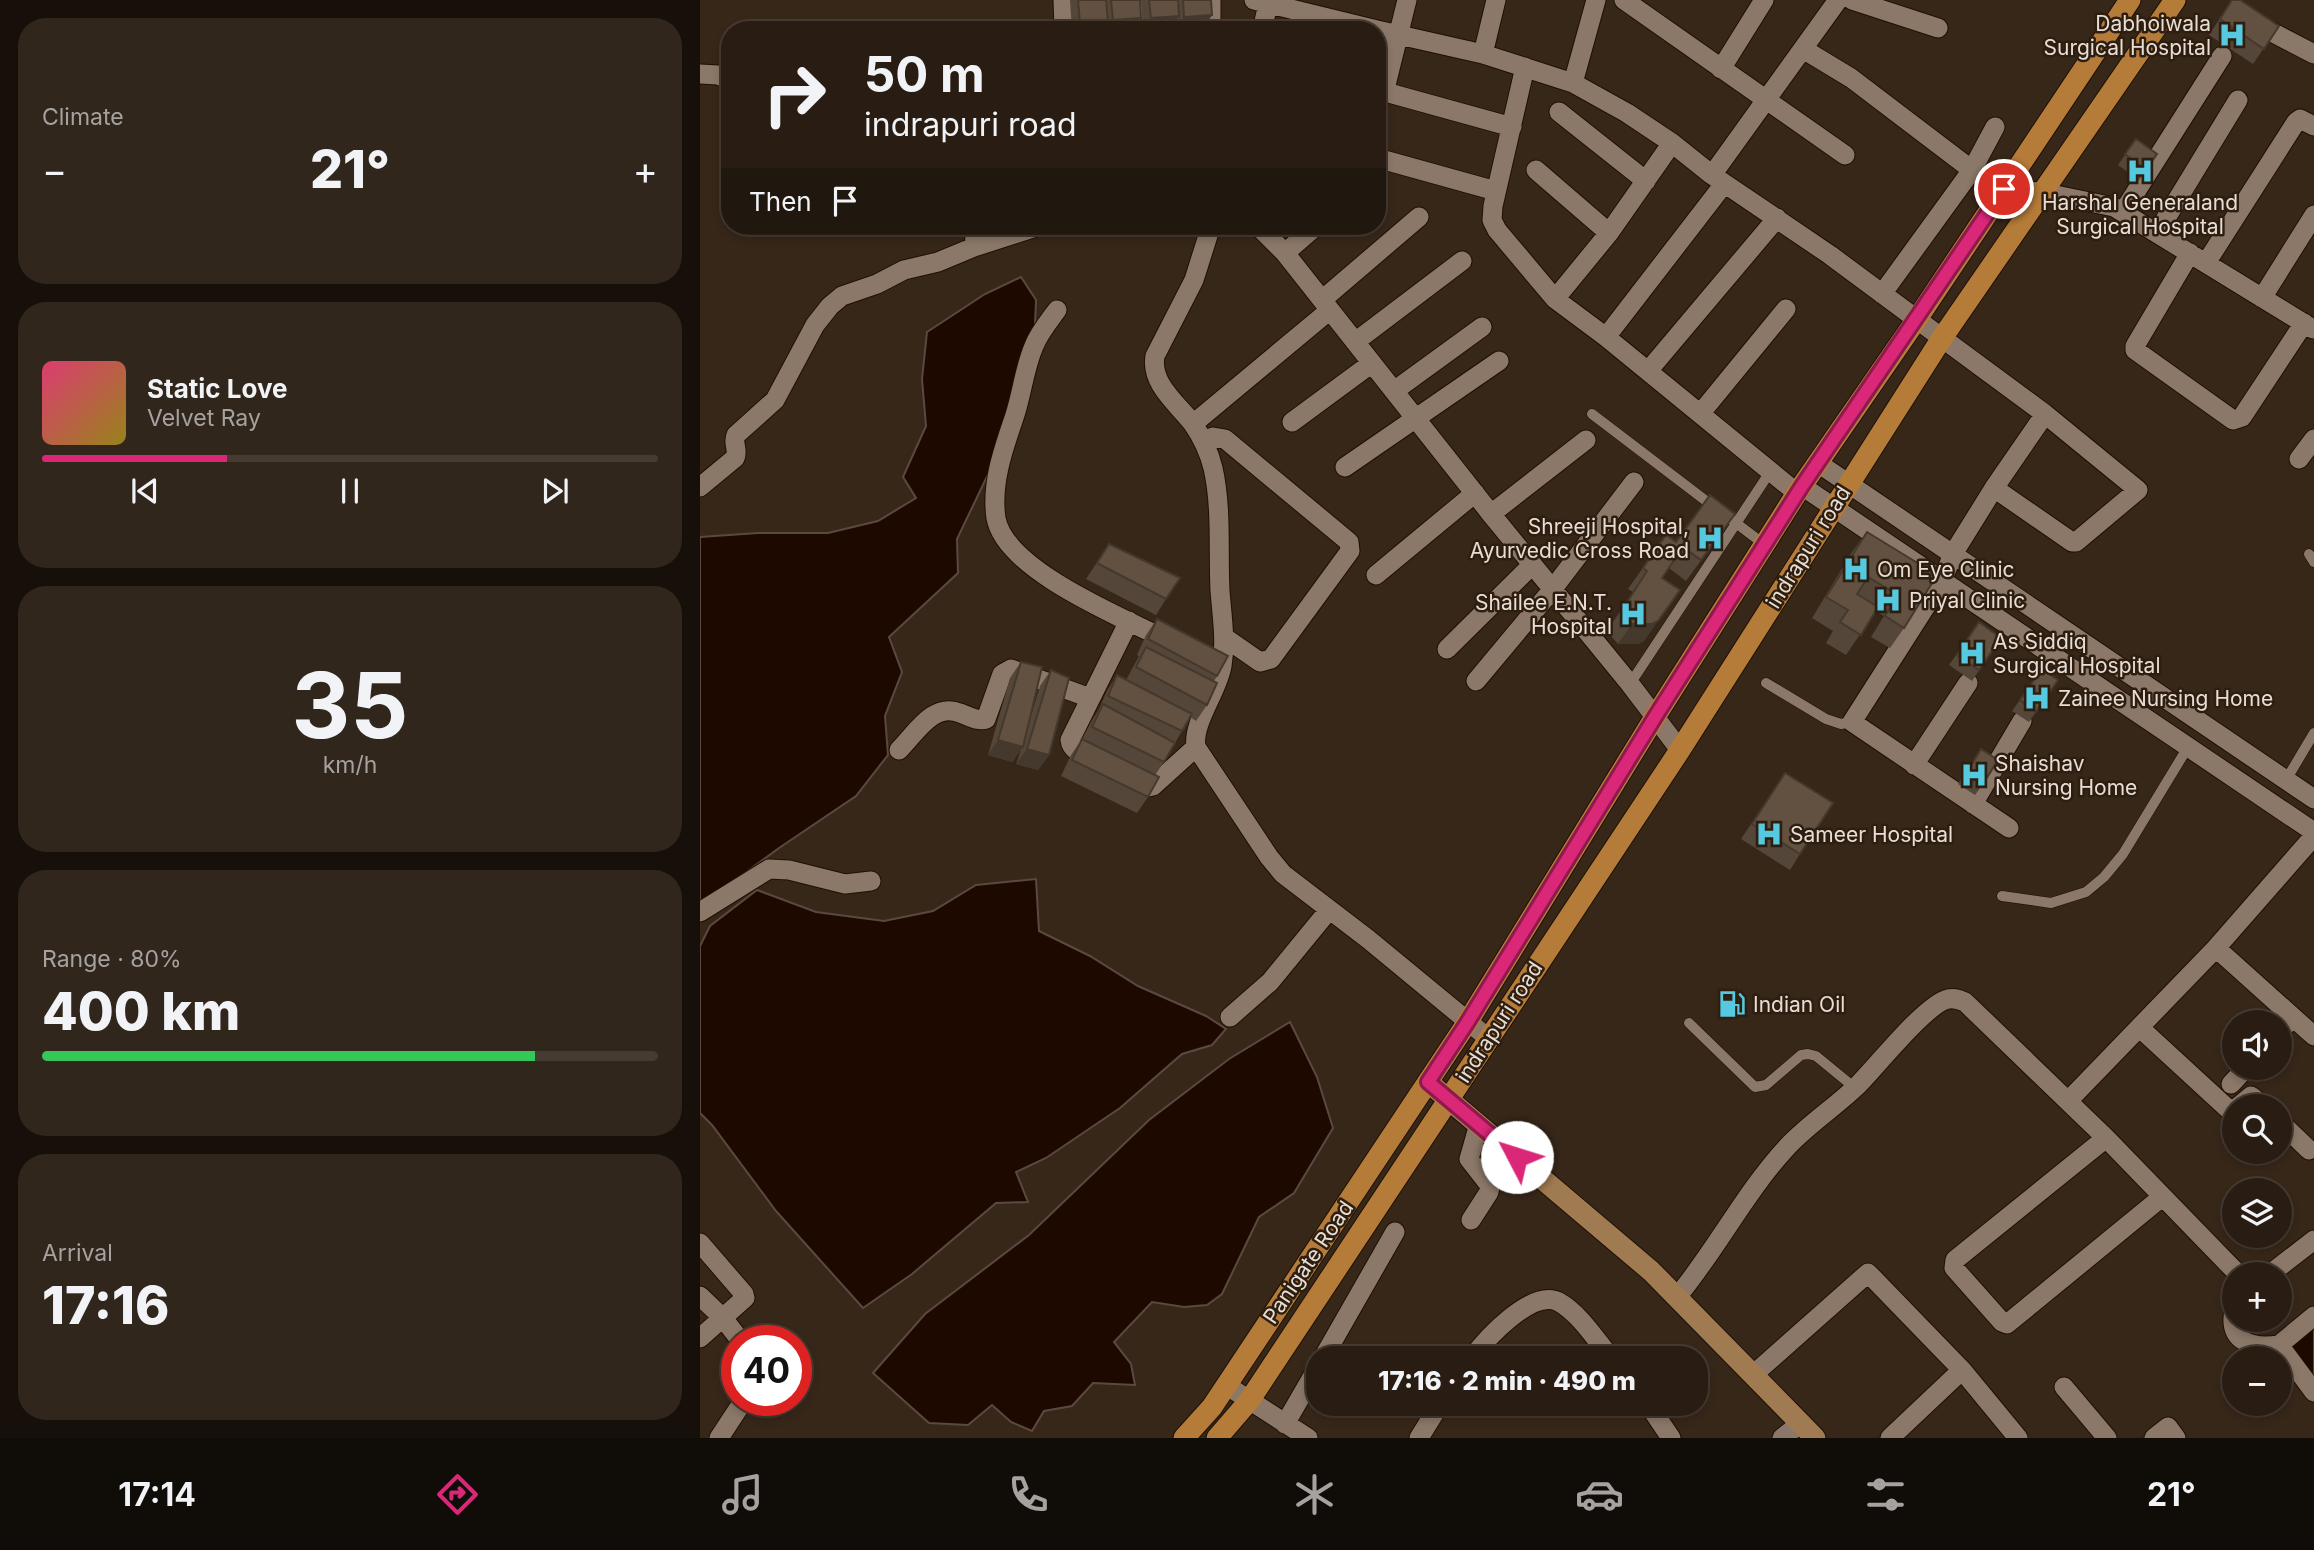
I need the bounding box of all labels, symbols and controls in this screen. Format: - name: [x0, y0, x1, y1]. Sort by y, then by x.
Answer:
- place label: Dabhoiwala Surgical Hospital: [2044, 11, 2211, 60]
- hospital icon: Dabhoiwala Surgical Hospital: [2217, 20, 2247, 50]
- text: 50 m: [864, 45, 985, 104]
- icon: right: [749, 49, 840, 140]
- text: Climate: [42, 103, 124, 131]
- text: indrapuri road: [864, 105, 1077, 144]
- text: 21°: [310, 138, 390, 201]
- text: −: [42, 147, 67, 193]
- text: +: [633, 147, 658, 193]
- hospital icon: Harshal Generaland Surgical Hospital: [2125, 156, 2155, 186]
- pin: [1974, 159, 2034, 219]
- icon: arrive: [1985, 170, 2023, 208]
- icon: arrive: [826, 182, 864, 220]
- text: Then: [749, 186, 812, 217]
- place label: Harshal Generaland Surgical Hospital: [2042, 190, 2238, 239]
- text: Static Love: [147, 373, 288, 404]
- text: Velvet Ray: [147, 404, 261, 432]
- icon: previous: [126, 472, 164, 510]
- icon: pause: [331, 472, 369, 510]
- icon: next: [536, 472, 574, 510]
- street label: indrapuri road: [1760, 481, 1856, 613]
- place label: Shreeji Hospital, Ayurvedic Cross Road: [1470, 514, 1689, 563]
- hospital icon: Shreeji Hospital, Ayurvedic Cross Road: [1695, 523, 1725, 553]
- hospital icon: Om Eye Clinic: [1841, 554, 1871, 584]
- place label: Om Eye Clinic: [1877, 557, 2015, 582]
- hospital icon: Priyal Clinic: [1873, 585, 1903, 615]
- place label: Priyal Clinic: [1909, 588, 2025, 613]
- place label: Shailee E.N.T. Hospital: [1475, 590, 1612, 639]
- hospital icon: Shailee E.N.T. Hospital: [1618, 599, 1648, 629]
- place label: As Siddiq Surgical Hospital: [1993, 629, 2160, 678]
- hospital icon: As Siddiq Surgical Hospital: [1957, 638, 1987, 668]
- text: 35: [292, 650, 408, 760]
- hospital icon: Zainee Nursing Home: [2022, 683, 2052, 713]
- place label: Zainee Nursing Home: [2058, 686, 2273, 711]
- text: km/h: [323, 751, 377, 779]
- place label: Shaishav Nursing Home: [1995, 751, 2137, 800]
- hospital icon: Shaishav Nursing Home: [1959, 760, 1989, 790]
- hospital icon: Sameer Hospital: [1754, 819, 1784, 849]
- place label: Sameer Hospital: [1790, 822, 1953, 847]
- text: Range · 80%: [42, 945, 182, 973]
- street label: indrapuri road: [1451, 957, 1547, 1087]
- text: 400 km: [42, 980, 240, 1043]
- fuel station icon: Indian Oil: [1717, 989, 1747, 1019]
- place label: Indian Oil: [1753, 992, 1845, 1017]
- map controls: [2222, 1010, 2292, 1416]
- button: sound: [2222, 1010, 2292, 1080]
- button: search: [2222, 1094, 2292, 1164]
- position arrow: [1480, 1120, 1554, 1194]
- button: layers: [2222, 1178, 2292, 1248]
- street label: Panigate Road: [1258, 1196, 1358, 1328]
- text: Arrival: [42, 1239, 113, 1267]
- button: +: [2222, 1262, 2292, 1332]
- text: 17:16: [42, 1274, 169, 1337]
- speed limit sign: 40: [721, 1325, 812, 1416]
- button: −: [2222, 1346, 2292, 1416]
- text: 17:16 · 2 min · 490 m: [1378, 1365, 1636, 1396]
- icon: directions: [433, 1470, 482, 1519]
- icon: music: [718, 1470, 767, 1519]
- icon: phone: [1004, 1470, 1053, 1519]
- icon: climate: [1290, 1470, 1339, 1519]
- icon: car: [1575, 1470, 1624, 1519]
- icon: filters: [1861, 1470, 1910, 1519]
- text: 17:14: [118, 1475, 196, 1514]
- text: 21°: [2147, 1475, 2196, 1514]

